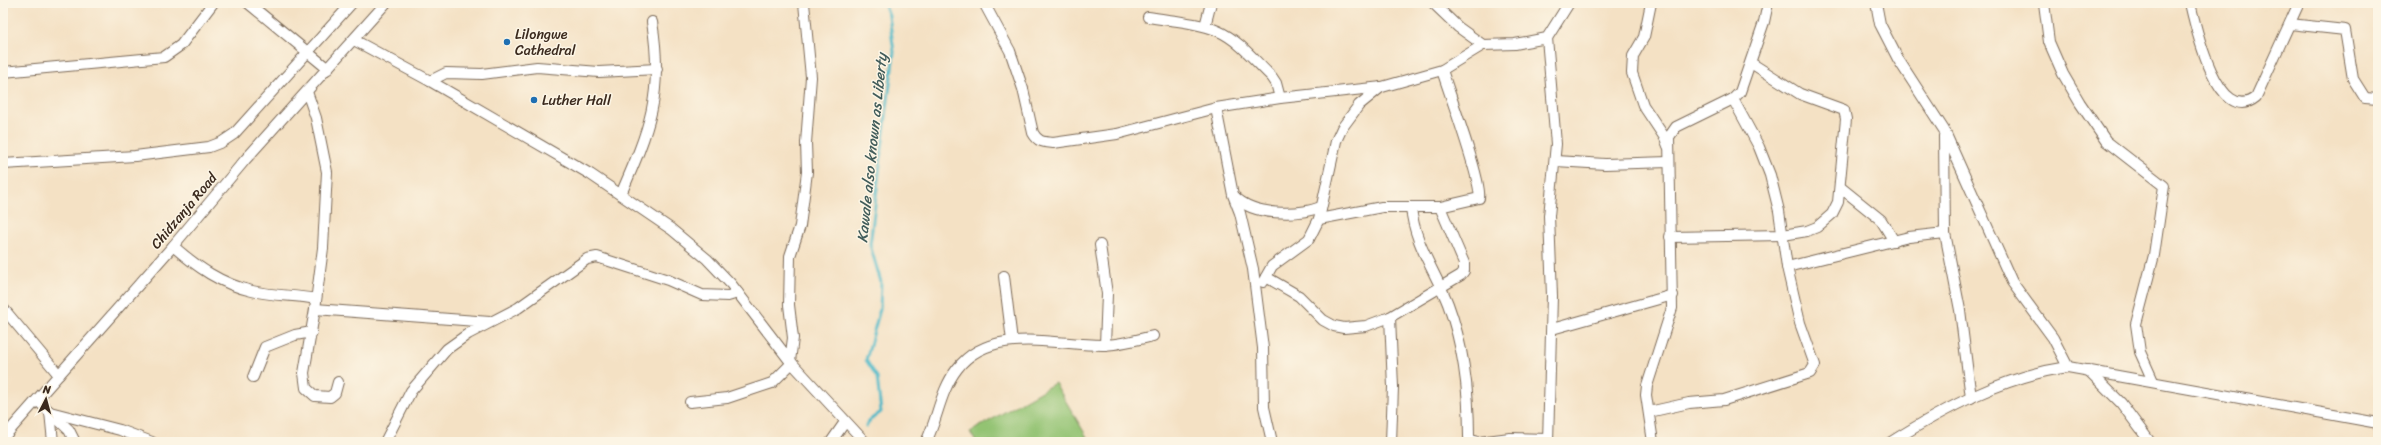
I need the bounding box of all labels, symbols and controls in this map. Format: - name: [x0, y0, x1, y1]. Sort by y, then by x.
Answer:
- place label: Lilongwe Cathedral: [515, 22, 577, 63]
- marker: Lilongwe Cathedral: [502, 37, 512, 47]
- water label: Kawale also known as Liberty: [849, 50, 895, 244]
- place label: Luther Hall: [542, 88, 612, 113]
- marker: Luther Hall: [529, 95, 539, 105]
- street label: Chidzanja Road: [144, 166, 225, 255]
- north arrow: [26, 379, 66, 419]
- text: N: [41, 380, 52, 399]

